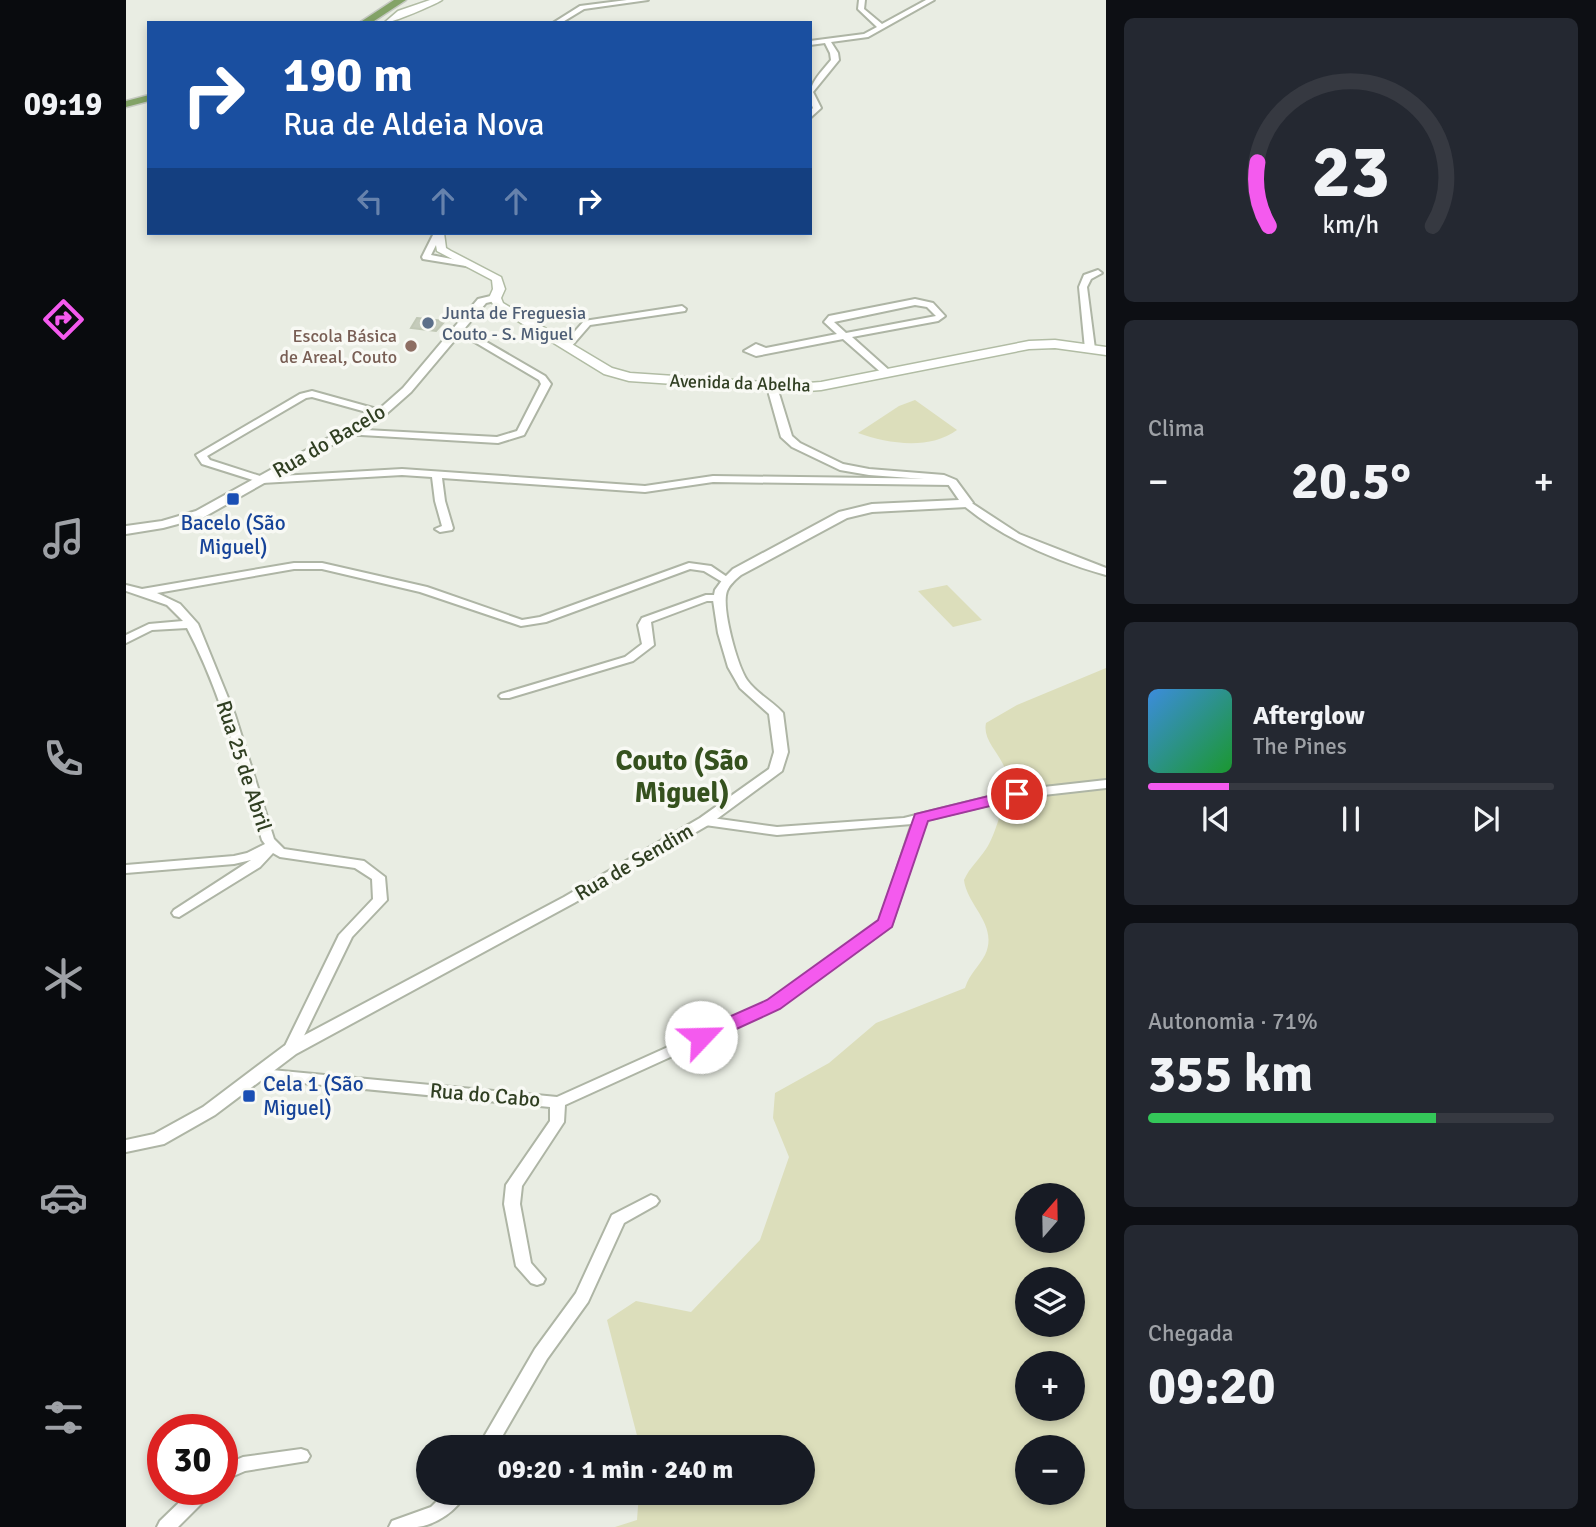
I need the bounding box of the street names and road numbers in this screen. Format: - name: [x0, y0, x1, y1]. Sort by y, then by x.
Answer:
- street label: Avenida da Abelha: [669, 370, 811, 396]
- street label: Rua do Bacelo: [268, 398, 390, 484]
- street label: Rua 25 de Abril: [211, 697, 277, 835]
- street label: Rua de Sendim: [570, 818, 698, 906]
- street label: Rua do Cabo: [429, 1077, 541, 1113]

